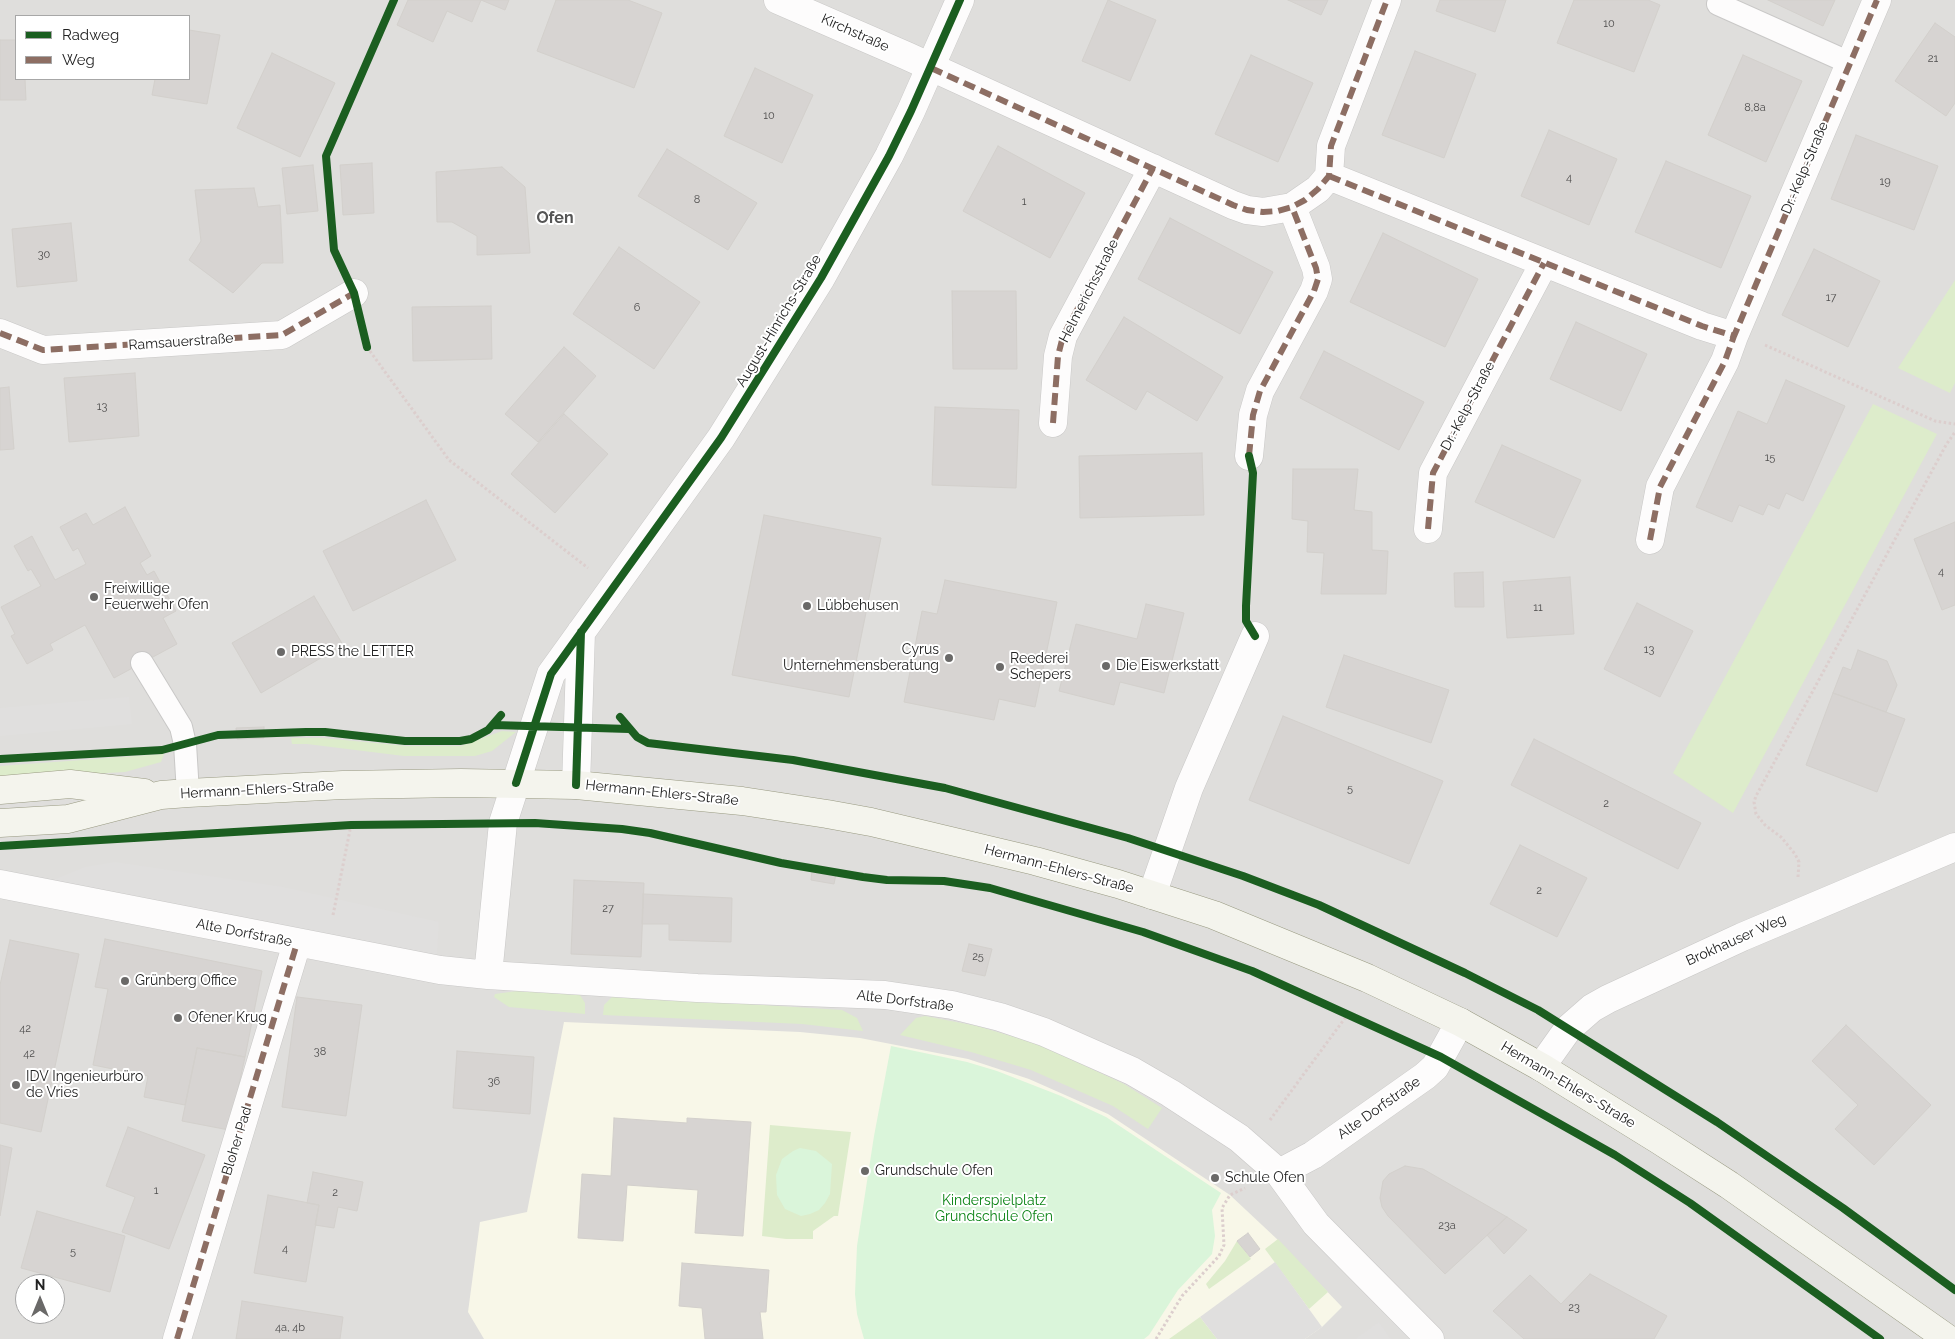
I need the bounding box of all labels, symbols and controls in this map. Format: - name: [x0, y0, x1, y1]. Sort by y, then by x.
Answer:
- street label: Kirchstraße: [818, 11, 892, 55]
- legend: [15, 15, 190, 80]
- house number: 10: [1603, 17, 1615, 31]
- text: Radweg: [62, 26, 119, 44]
- text: Weg: [62, 51, 95, 69]
- house number: 21: [1928, 52, 1938, 66]
- house number: 8,8a: [1744, 101, 1766, 115]
- house number: 10: [763, 109, 775, 123]
- street label: Dr.-Kelp-Straße: [1778, 119, 1832, 217]
- house number: 4: [1566, 171, 1572, 185]
- house number: 19: [1879, 175, 1891, 189]
- house number: 8: [694, 193, 700, 207]
- house number: 1: [1022, 195, 1026, 209]
- district label: Ofen: [536, 208, 574, 228]
- street label: Helmerichsstraße: [1056, 236, 1122, 346]
- house number: 30: [38, 248, 50, 262]
- street label: August-Hinrichs-Straße: [733, 252, 825, 390]
- house number: 17: [1826, 291, 1836, 305]
- house number: 6: [634, 301, 640, 315]
- street label: Ramsauerstraße: [128, 330, 234, 354]
- street label: Dr.-Kelp-Straße: [1437, 358, 1499, 454]
- house number: 13: [97, 400, 107, 414]
- house number: 15: [1765, 451, 1775, 465]
- house number: 4: [1938, 565, 1944, 579]
- place label: Freiwillige Feuerwehr Ofen: [104, 581, 209, 614]
- marker: Freiwillige Feuerwehr Ofen: [88, 591, 100, 603]
- place label: Lübbehusen: [817, 598, 899, 614]
- marker: Lübbehusen: [801, 600, 813, 612]
- house number: 11: [1533, 601, 1543, 615]
- place label: Cyrus Unternehmensberatung: [783, 642, 939, 674]
- house number: 13: [1644, 643, 1654, 657]
- place label: PRESS the LETTER: [291, 644, 414, 660]
- marker: PRESS the LETTER: [275, 646, 287, 658]
- place label: Reederei Schepers: [1010, 651, 1071, 684]
- marker: Cyrus Unternehmensberatung: [943, 652, 955, 664]
- place label: Die Eiswerkstatt: [1116, 658, 1219, 674]
- marker: Die Eiswerkstatt: [1100, 660, 1112, 672]
- marker: Reederei Schepers: [994, 661, 1006, 673]
- street label: Hermann-Ehlers-Straße: [585, 777, 739, 809]
- street label: Hermann-Ehlers-Straße: [180, 778, 334, 802]
- house number: 5: [1347, 782, 1353, 796]
- house number: 2: [1603, 797, 1609, 811]
- street label: Hermann-Ehlers-Straße: [983, 841, 1135, 897]
- house number: 2: [1536, 884, 1542, 898]
- house number: 27: [602, 902, 614, 916]
- street label: Brokhauser Weg: [1683, 910, 1789, 970]
- street label: Alte Dorfstraße: [195, 915, 293, 951]
- house number: 25: [972, 950, 984, 964]
- place label: Grünberg Office: [135, 973, 237, 989]
- marker: Grünberg Office: [119, 975, 131, 987]
- street label: Alte Dorfstraße: [856, 987, 954, 1015]
- place label: Ofener Krug: [188, 1010, 267, 1026]
- marker: Ofener Krug: [172, 1012, 184, 1024]
- house number: 42: [19, 1022, 31, 1036]
- street label: Hermann-Ehlers-Straße: [1498, 1038, 1638, 1132]
- house number: 38: [314, 1045, 326, 1059]
- house number: 42: [23, 1047, 35, 1061]
- place label: IDV Ingenieurbüro de Vries: [26, 1069, 143, 1102]
- street label: Alte Dorfstraße: [1334, 1073, 1424, 1143]
- house number: 36: [488, 1075, 500, 1089]
- marker: IDV Ingenieurbüro de Vries: [10, 1079, 22, 1091]
- street label: Bloher Pad: [219, 1104, 255, 1178]
- place label: Grundschule Ofen: [875, 1163, 993, 1179]
- marker: Grundschule Ofen: [859, 1165, 871, 1177]
- place label: Schule Ofen: [1225, 1170, 1305, 1186]
- marker: Schule Ofen: [1209, 1172, 1221, 1184]
- house number: 1: [154, 1184, 158, 1198]
- house number: 2: [332, 1186, 338, 1200]
- park label: Kinderspielplatz Grundschule Ofen: [935, 1193, 1053, 1226]
- house number: 23a: [1438, 1219, 1456, 1233]
- house number: 4: [282, 1242, 288, 1256]
- house number: 5: [70, 1245, 76, 1259]
- north arrow: [15, 1274, 65, 1324]
- text: N: [35, 1277, 45, 1293]
- house number: 23: [1568, 1301, 1580, 1315]
- house number: 4a, 4b: [275, 1321, 305, 1335]

